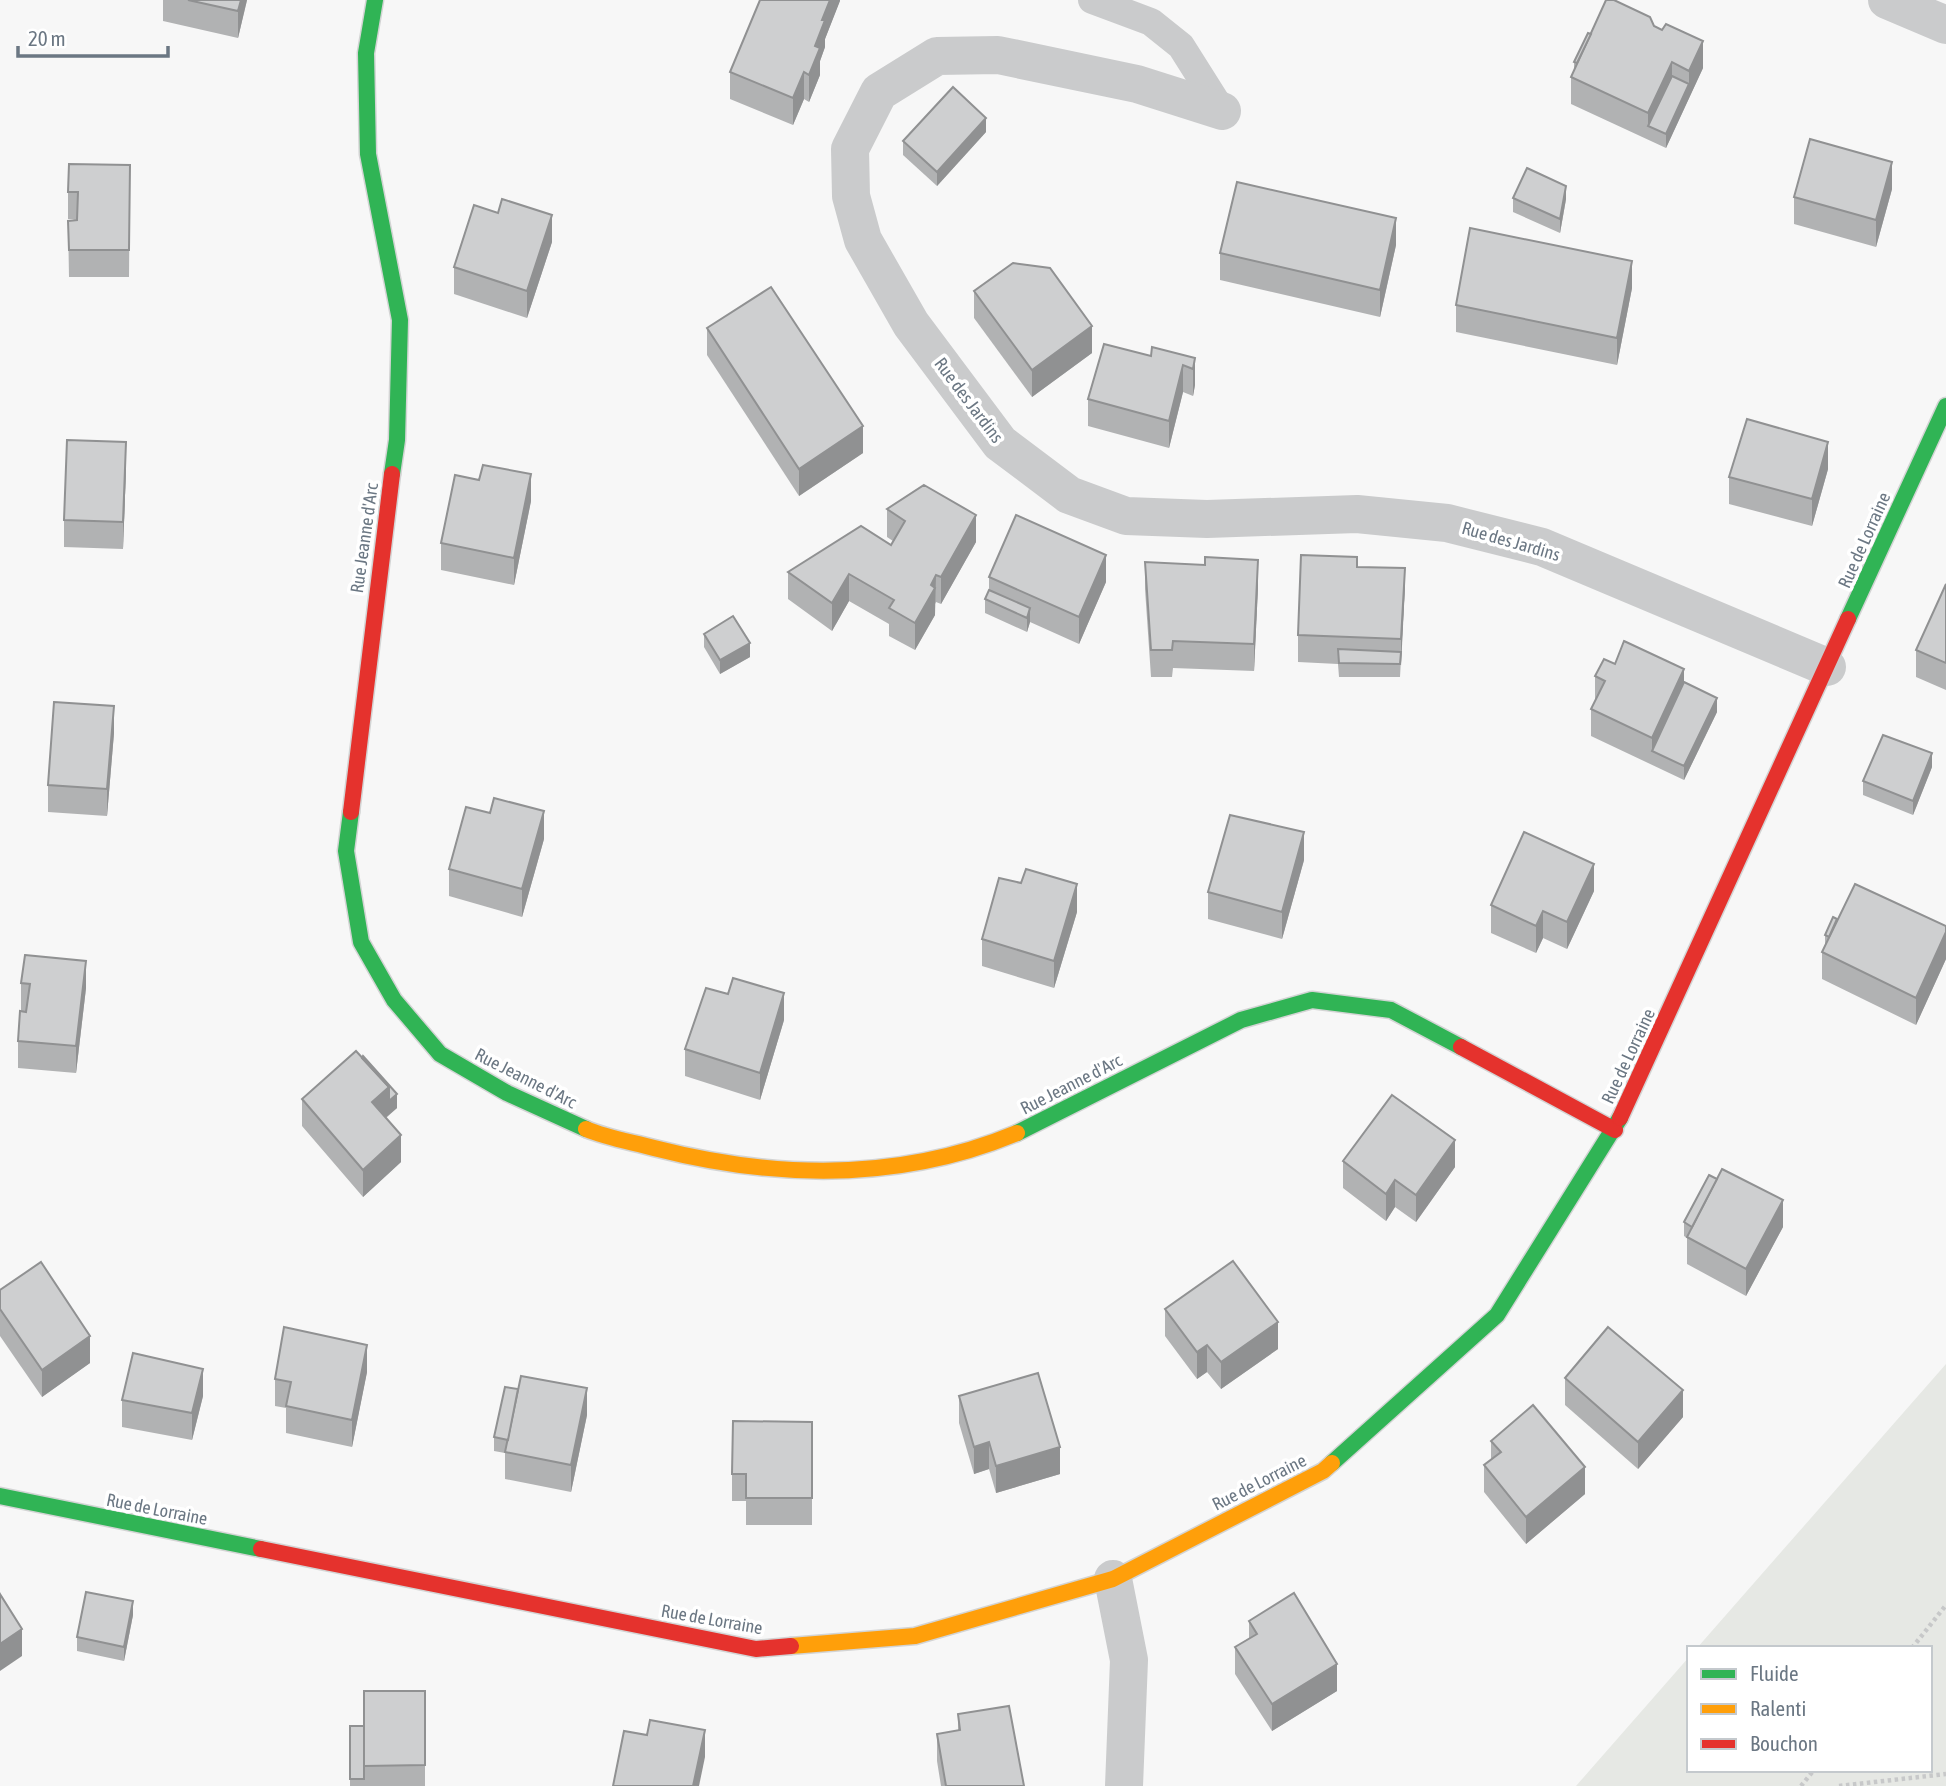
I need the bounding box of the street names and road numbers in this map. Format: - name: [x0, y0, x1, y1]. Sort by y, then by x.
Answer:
- street label: Rue des Jardins: [930, 353, 1008, 447]
- street label: Rue Jeanne d'Arc: [346, 481, 382, 594]
- street label: Rue de Lorraine: [1834, 489, 1894, 591]
- street label: Rue des Jardins: [1460, 517, 1562, 565]
- street label: Rue de Lorraine: [1597, 1005, 1659, 1107]
- street label: Rue Jeanne d'Arc: [472, 1043, 581, 1113]
- street label: Rue Jeanne d'Arc: [1017, 1049, 1126, 1119]
- street label: Rue de Lorraine: [1209, 1449, 1309, 1515]
- street label: Rue de Lorraine: [105, 1489, 209, 1529]
- street label: Rue de Lorraine: [660, 1600, 764, 1638]

